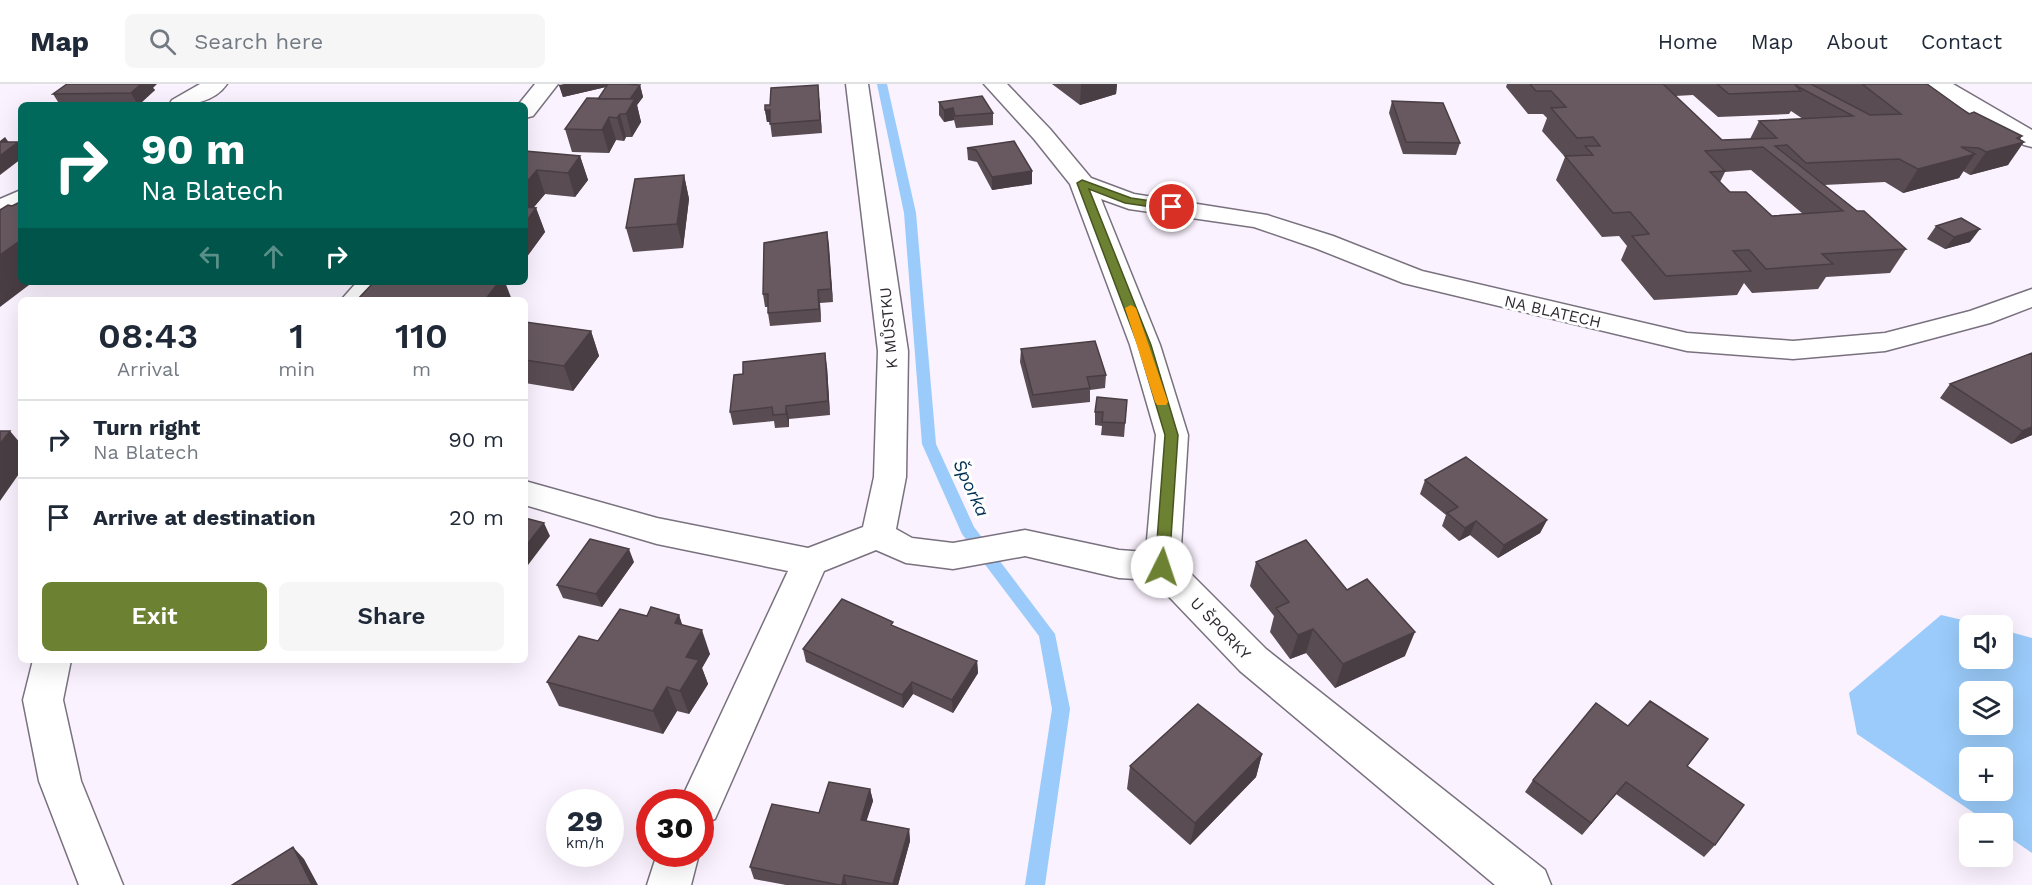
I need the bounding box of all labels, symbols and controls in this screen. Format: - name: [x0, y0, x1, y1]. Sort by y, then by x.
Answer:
- search box: [125, 14, 545, 68]
- text: Map: [30, 25, 89, 58]
- icon: search: [146, 25, 179, 58]
- text: Search here: [194, 29, 323, 54]
- text: Home: [1658, 29, 1718, 54]
- text: Map: [1751, 29, 1794, 54]
- text: About: [1827, 29, 1888, 54]
- text: Contact: [1921, 29, 2002, 54]
- text: 90 m: [141, 125, 245, 174]
- icon: right: [42, 126, 120, 204]
- text: Na Blatech: [141, 175, 284, 207]
- pin: [1146, 181, 1197, 232]
- icon: arrive: [1155, 190, 1188, 223]
- icon: left: [194, 240, 227, 273]
- icon: ahead: [257, 240, 290, 273]
- icon: right: [320, 240, 353, 273]
- street label: K MŮSTKU: [875, 286, 902, 370]
- street label: NA BLATECH: [1503, 291, 1603, 332]
- text: 08:43: [98, 315, 198, 357]
- text: 1: [289, 315, 304, 357]
- text: 110: [395, 315, 448, 357]
- text: Arrival: [117, 357, 179, 381]
- text: min: [278, 357, 315, 381]
- text: m: [412, 357, 431, 381]
- text: Turn right: [93, 415, 200, 440]
- icon: right: [42, 423, 75, 456]
- text: 90 m: [448, 427, 504, 452]
- text: Na Blatech: [93, 440, 199, 464]
- water label: Šporka: [949, 456, 994, 520]
- icon: arrive: [42, 501, 75, 534]
- text: Arrive at destination: [93, 505, 316, 530]
- text: 20 m: [449, 505, 504, 530]
- position arrow: [1130, 535, 1194, 599]
- button: Exit: [42, 582, 267, 651]
- button: Share: [279, 582, 504, 651]
- street label: U ŠPORKY: [1186, 593, 1255, 663]
- map controls: [1959, 615, 2013, 867]
- button: sound: [1959, 615, 2013, 669]
- button: layers: [1959, 681, 2013, 735]
- button: +: [1959, 747, 2013, 801]
- speed limit sign: 30: [636, 789, 714, 867]
- text: 29: [567, 803, 603, 838]
- button: −: [1959, 813, 2013, 867]
- text: km/h: [566, 834, 604, 852]

